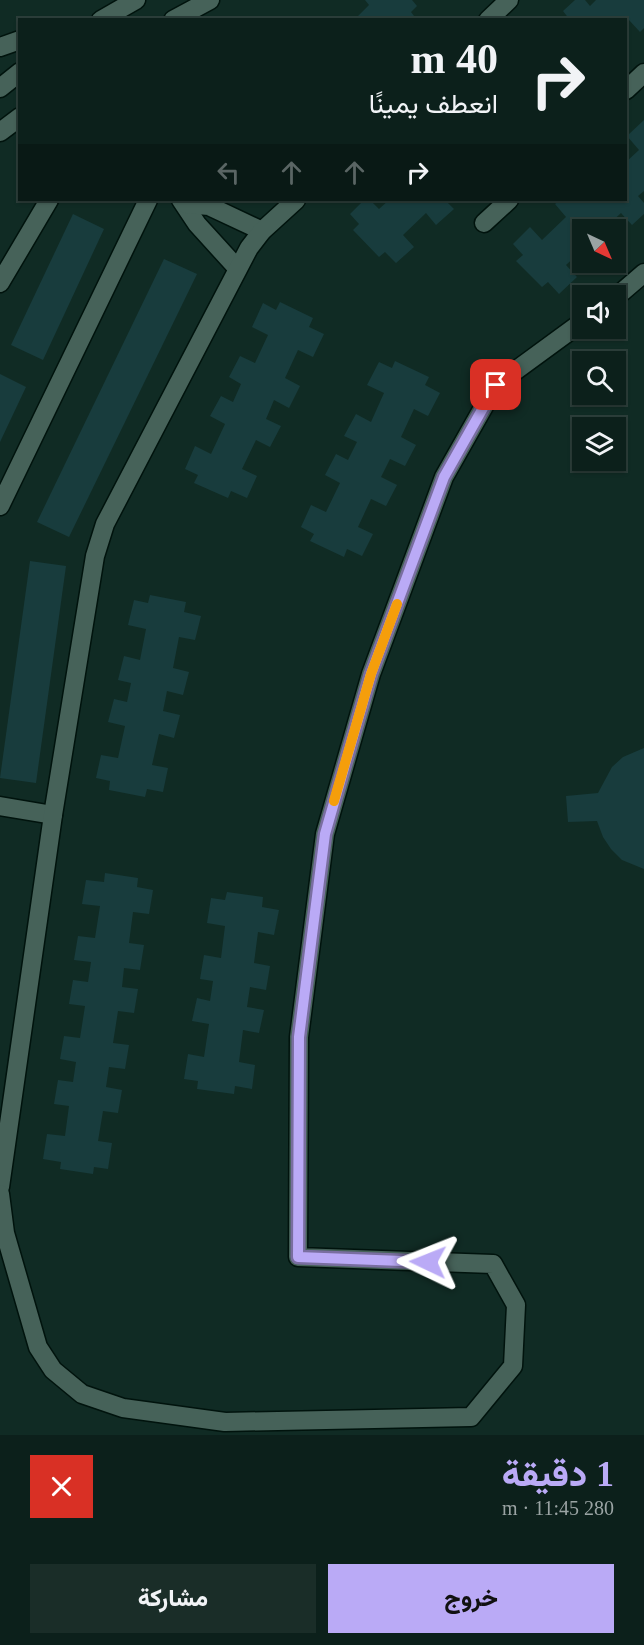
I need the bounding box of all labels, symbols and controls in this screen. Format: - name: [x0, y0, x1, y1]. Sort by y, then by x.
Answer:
- text: 40 m: [411, 36, 498, 82]
- icon: right: [519, 42, 597, 120]
- text: انعطف يمينًا: [369, 89, 498, 119]
- icon: left: [212, 156, 245, 189]
- icon: ahead: [275, 156, 308, 189]
- icon: ahead: [338, 156, 371, 189]
- icon: right: [401, 156, 434, 189]
- north arrow: [572, 219, 626, 273]
- map controls: [572, 219, 626, 471]
- button: sound: [572, 285, 626, 339]
- button: search: [572, 351, 626, 405]
- pin: [470, 359, 521, 410]
- icon: arrive: [479, 368, 512, 401]
- button: layers: [572, 417, 626, 471]
- position arrow: [396, 1230, 460, 1294]
- text: 1 دقيقة: [502, 1454, 614, 1494]
- button: close: [30, 1455, 93, 1518]
- text: 280 m · 11:45: [502, 1497, 614, 1519]
- button: مشاركة: [30, 1564, 316, 1633]
- button: خروج: [328, 1564, 614, 1633]

